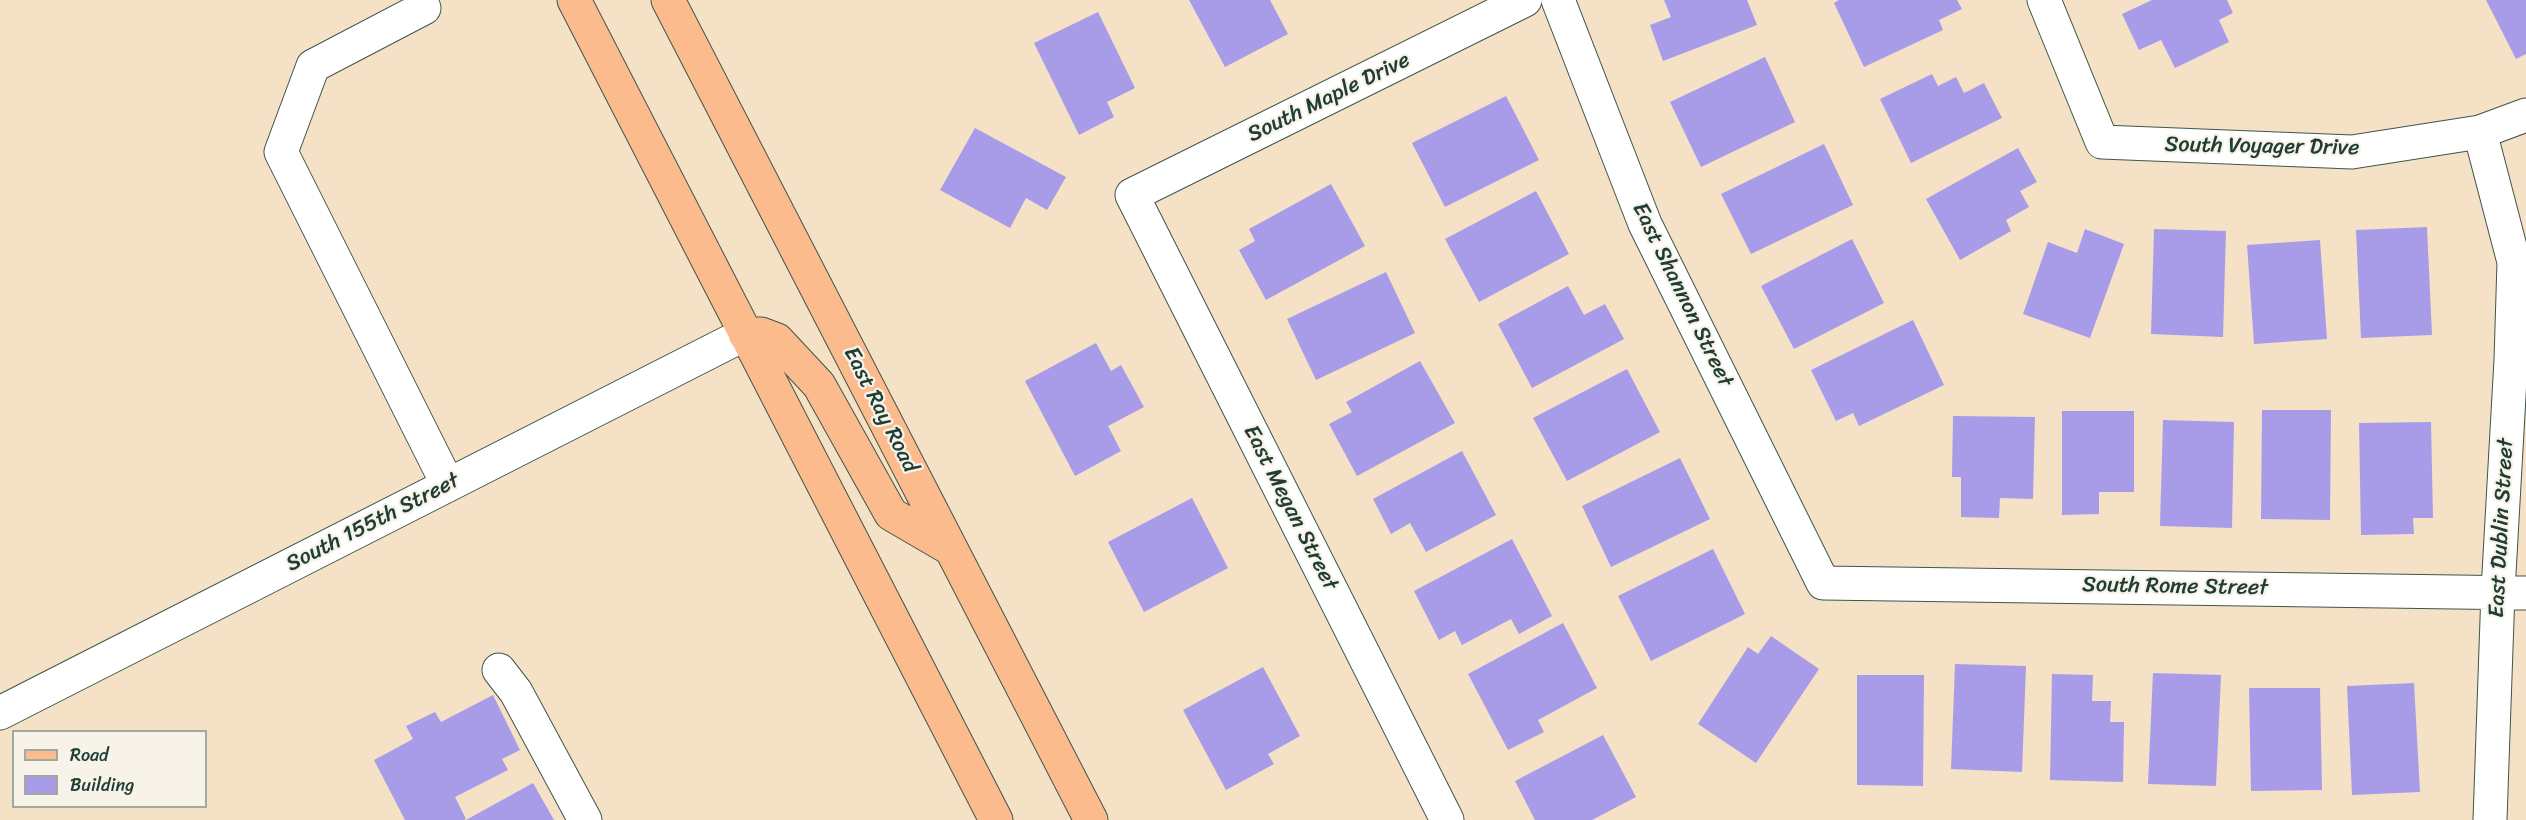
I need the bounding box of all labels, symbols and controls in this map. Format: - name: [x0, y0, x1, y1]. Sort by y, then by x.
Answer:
- street label: South Maple Drive: [1244, 47, 1414, 149]
- street label: South Voyager Drive: [2164, 132, 2360, 162]
- street label: East Shannon Street: [1626, 199, 1738, 391]
- street label: East Ray Road: [837, 343, 923, 477]
- street label: East Megan Street: [1237, 421, 1343, 595]
- street label: East Dublin Street: [2484, 438, 2520, 618]
- street label: South 155th Street: [282, 468, 464, 578]
- street label: South Rome Street: [2082, 572, 2268, 602]
- legend: [12, 730, 207, 808]
- text: Road: [70, 739, 109, 771]
- text: Building: [70, 769, 134, 801]

